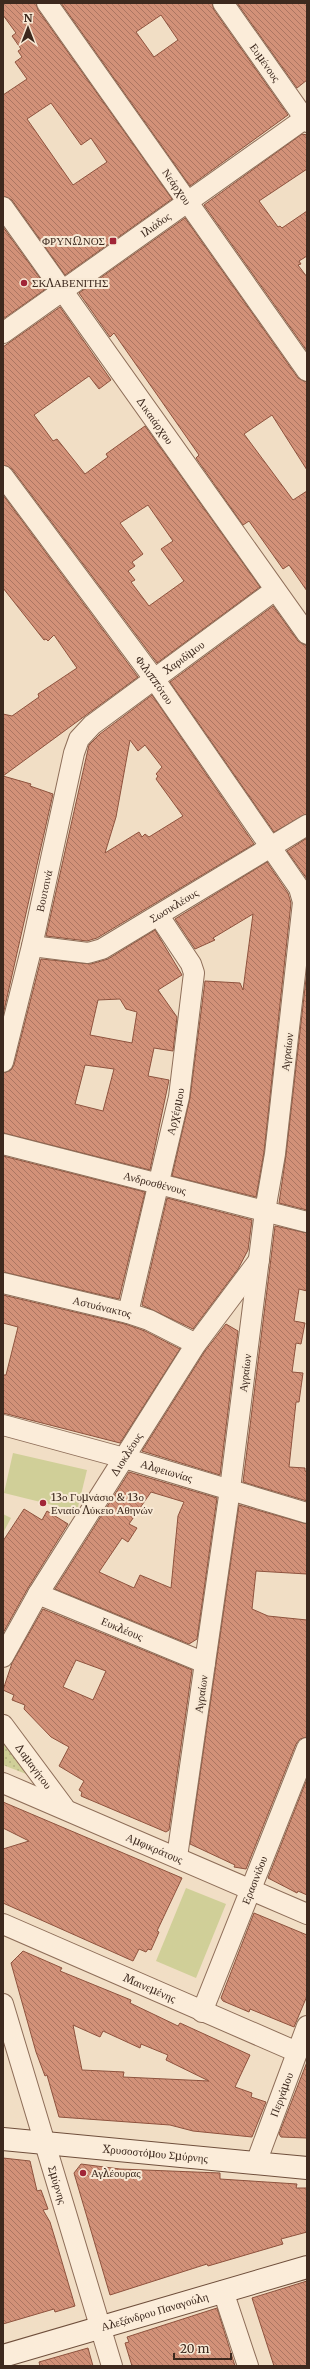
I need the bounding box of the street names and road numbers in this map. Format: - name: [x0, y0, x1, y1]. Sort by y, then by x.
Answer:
- street label: Ευμένους: [247, 41, 284, 85]
- street label: Νεάρχου: [159, 166, 195, 208]
- street label: Ιλιάδος: [138, 209, 174, 240]
- street label: Δικαιάρχου: [133, 394, 177, 447]
- street label: Χαριδίμου: [160, 637, 208, 677]
- street label: Φιλιππότου: [132, 653, 177, 707]
- street label: Βουτσινά: [33, 868, 55, 913]
- street label: Σωσικλέους: [147, 885, 201, 926]
- street label: Αγραίων: [278, 1032, 296, 1072]
- street label: Αρχέρμου: [163, 1087, 187, 1136]
- street label: Ανδροσθένους: [122, 1168, 189, 1198]
- street label: Αστυάνακτος: [71, 1293, 134, 1321]
- street label: Αγραίων: [236, 1353, 254, 1393]
- street label: Διοκλέους: [107, 1429, 146, 1479]
- street label: Αλφειωνίας: [139, 1456, 195, 1485]
- street label: Ευκλέους: [99, 1614, 146, 1644]
- street label: Αγραίων: [191, 1674, 211, 1714]
- street label: Δαμαγήτου: [12, 1740, 55, 1792]
- street label: Αμφικράτους: [124, 1830, 186, 1867]
- street label: Ερασινίδου: [239, 1853, 271, 1906]
- street label: Μαινεμένης: [121, 1970, 179, 2006]
- street label: Περγάμου: [267, 2070, 296, 2119]
- street label: Χρυσοστόμου Σμύρνης: [102, 2142, 209, 2166]
- street label: Σμύρνης: [45, 2164, 70, 2206]
- street label: Αλεξάνδρου Παναγούλη: [99, 2289, 210, 2334]

